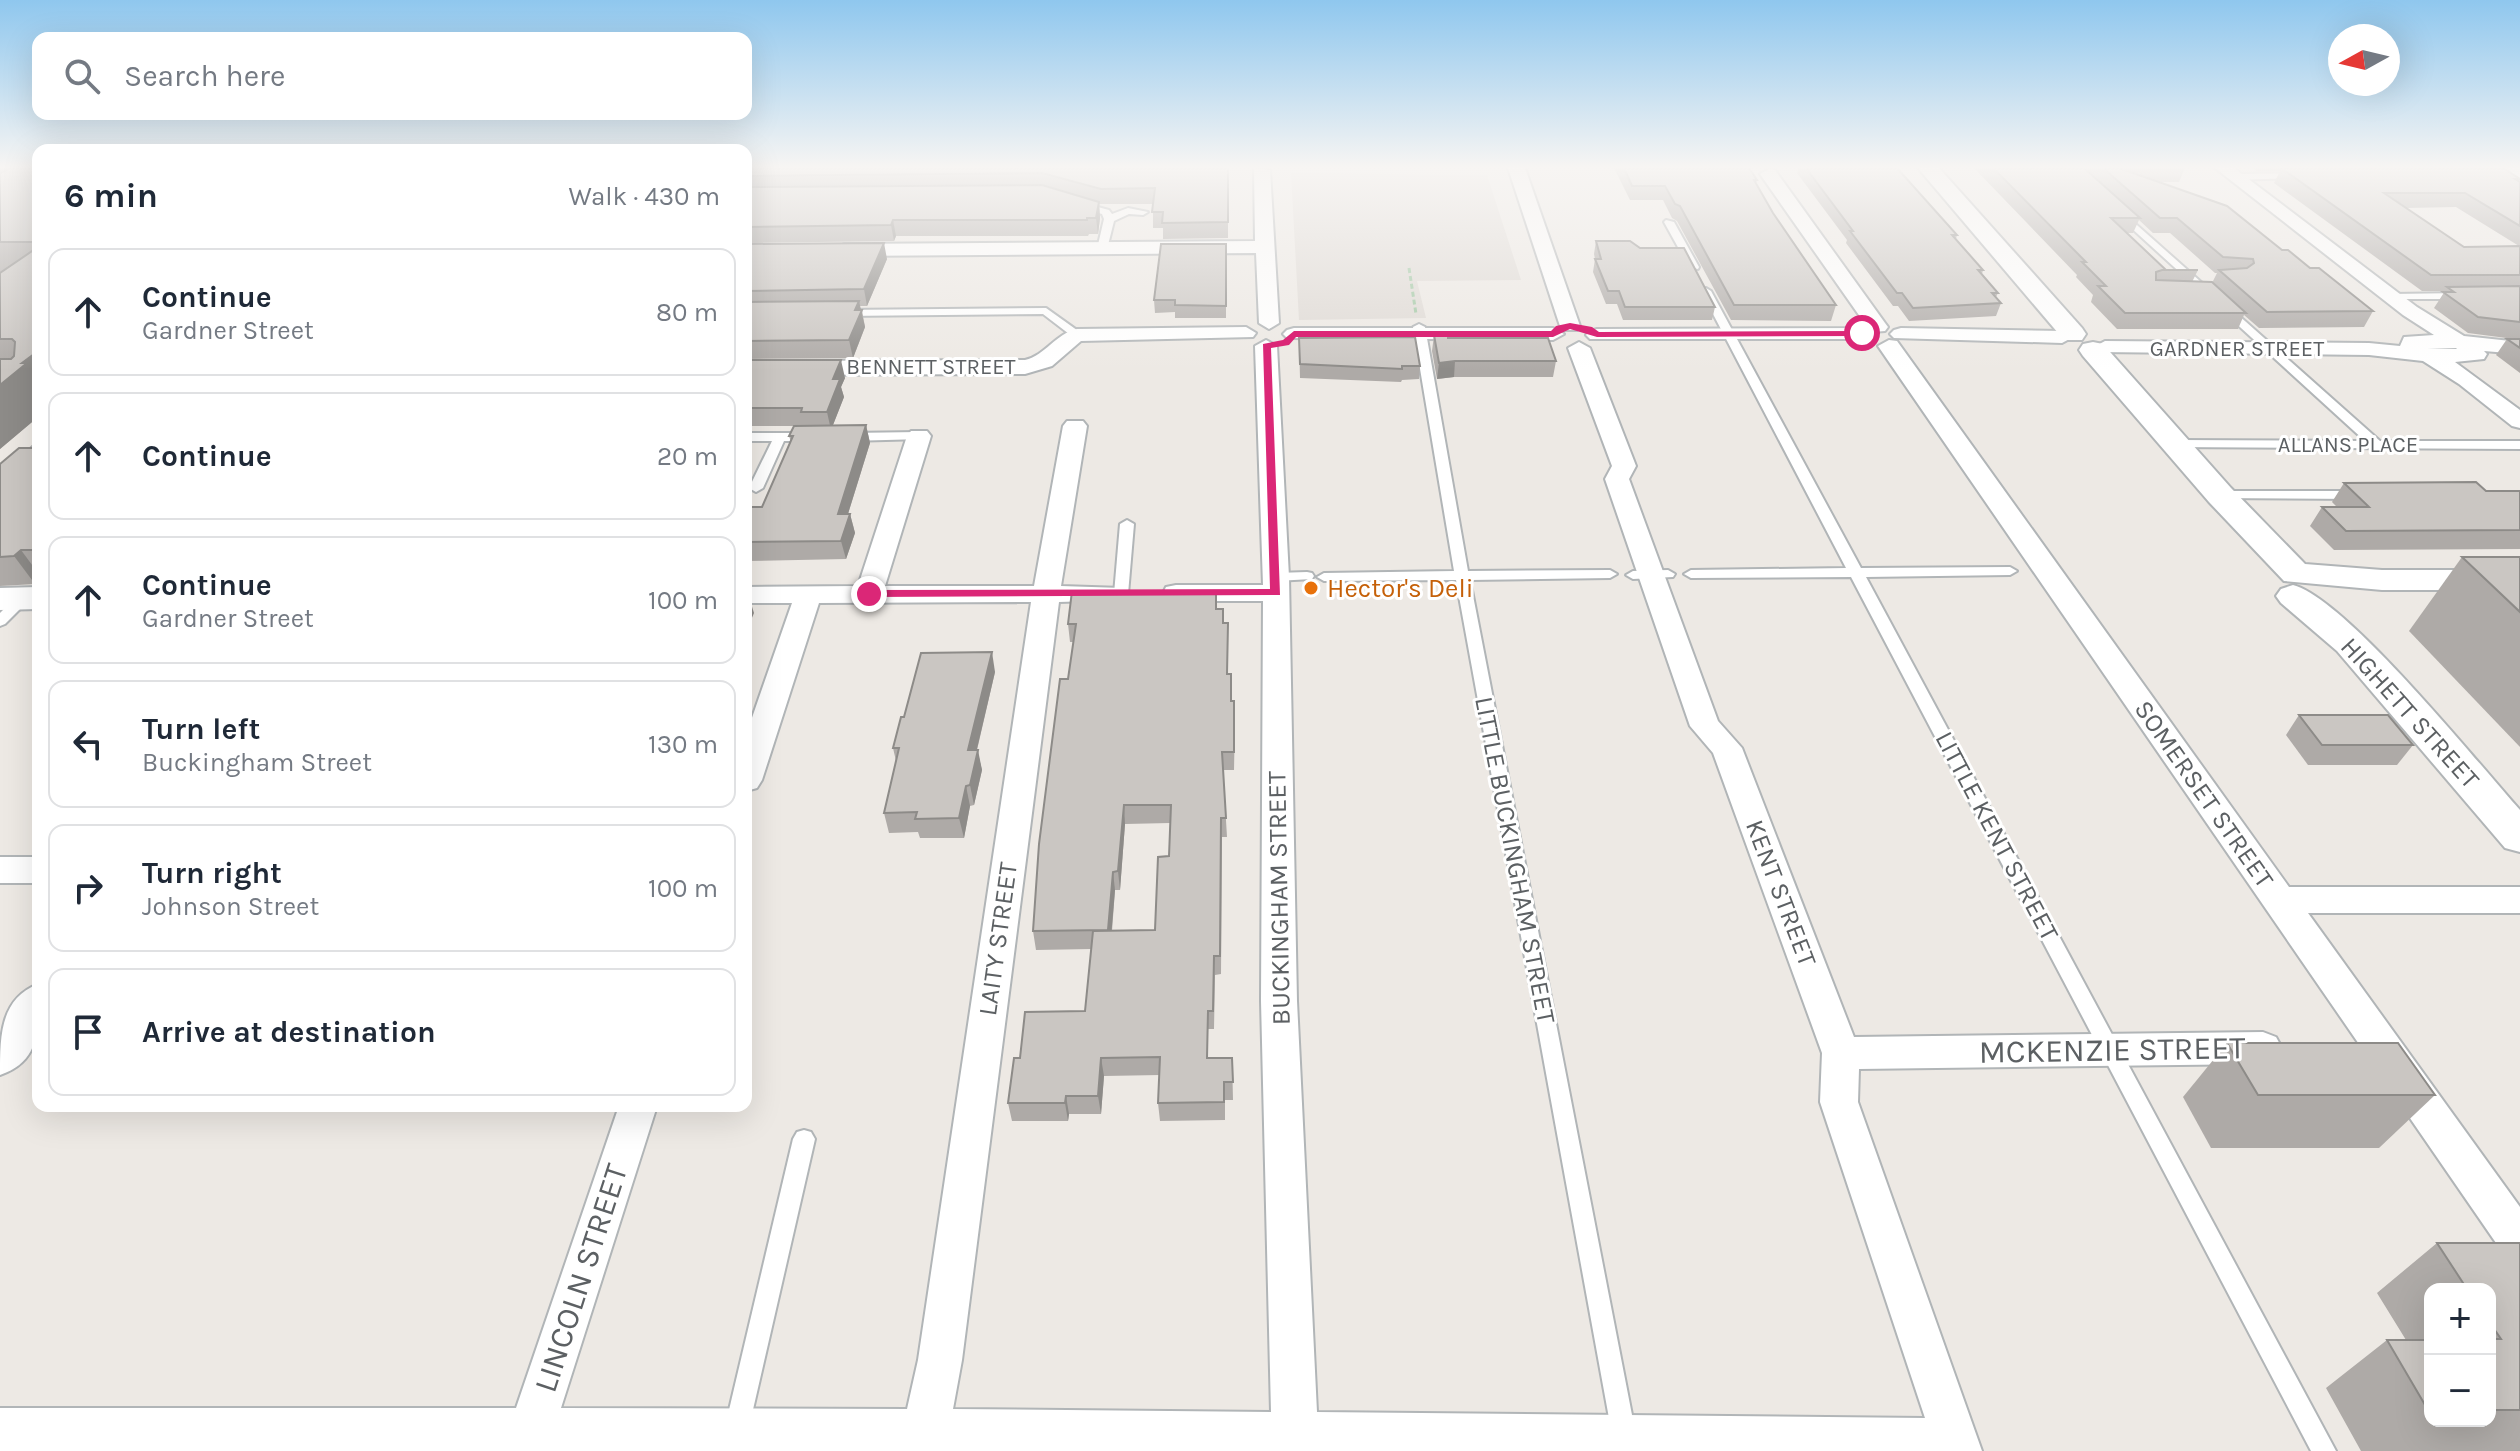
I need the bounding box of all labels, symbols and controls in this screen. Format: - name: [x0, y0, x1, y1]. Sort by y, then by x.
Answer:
- north arrow: [2328, 24, 2400, 96]
- search box: [32, 32, 752, 120]
- icon: search: [60, 54, 104, 98]
- text: Search here: [124, 58, 285, 94]
- text: 6 min: [64, 176, 158, 216]
- text: Walk · 430 m: [569, 181, 720, 212]
- text: Continue: [142, 279, 272, 315]
- icon: ahead: [66, 290, 110, 334]
- text: 80 m: [656, 297, 718, 328]
- text: Gardner Street: [142, 315, 314, 346]
- route start: [1844, 315, 1880, 351]
- street label: GARDNER STREET: [2150, 336, 2324, 362]
- street label: BENNETT STREET: [846, 354, 1016, 380]
- street label: ALLANS PLACE: [2278, 432, 2418, 458]
- icon: ahead: [66, 434, 110, 478]
- text: Continue: [142, 438, 272, 474]
- text: 20 m: [657, 441, 718, 472]
- text: Continue: [142, 567, 272, 603]
- place label: Hector's Deli: [1327, 573, 1473, 604]
- route end: [851, 576, 887, 612]
- icon: ahead: [66, 578, 110, 622]
- marker: Hector's Deli: [1302, 579, 1320, 597]
- text: 100 m: [648, 585, 718, 616]
- text: Gardner Street: [142, 603, 314, 634]
- street label: HIGHETT STREET: [2334, 631, 2486, 795]
- street label: LITTLE BUCKINGHAM STREET: [1468, 694, 1562, 1026]
- street label: SOMERSET STREET: [2128, 694, 2280, 894]
- text: Turn left: [142, 711, 260, 747]
- icon: left: [66, 722, 110, 766]
- street label: LITTLE KENT STREET: [1929, 726, 2065, 946]
- text: 130 m: [648, 729, 718, 760]
- text: Buckingham Street: [142, 747, 372, 778]
- street label: BUCKINGHAM STREET: [1261, 771, 1297, 1025]
- street label: KENT STREET: [1739, 815, 1823, 971]
- text: Turn right: [142, 855, 282, 891]
- street label: LAITY STREET: [972, 860, 1024, 1018]
- icon: right: [66, 866, 110, 910]
- text: 100 m: [648, 873, 718, 904]
- text: Johnson Street: [142, 891, 319, 922]
- icon: arrive: [66, 1010, 110, 1054]
- text: Arrive at destination: [142, 1014, 436, 1050]
- street label: MCKENZIE STREET: [1978, 1029, 2246, 1071]
- street label: LINCOLN STREET: [527, 1159, 635, 1397]
- map controls: [2424, 1283, 2496, 1427]
- button: +: [2424, 1283, 2496, 1355]
- button: −: [2424, 1355, 2496, 1427]

